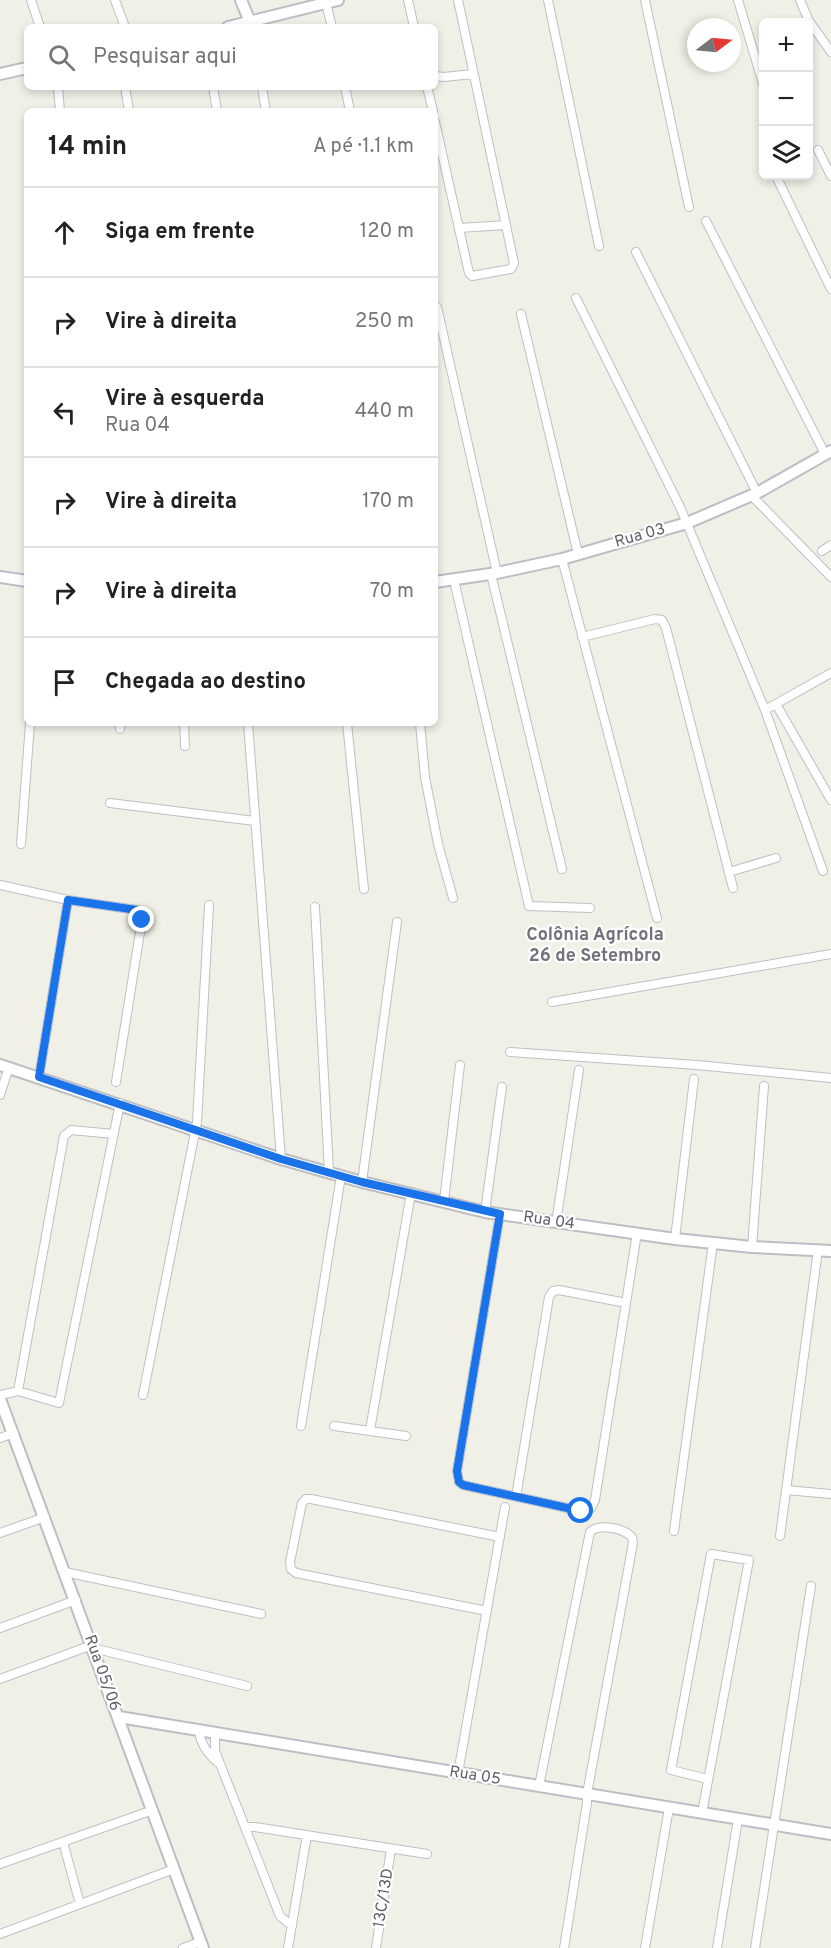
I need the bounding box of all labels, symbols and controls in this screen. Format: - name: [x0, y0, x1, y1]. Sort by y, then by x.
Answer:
- north arrow: [687, 18, 741, 72]
- map controls: [759, 18, 813, 180]
- button: +: [759, 18, 813, 72]
- search box: [24, 24, 438, 90]
- icon: search: [45, 41, 78, 74]
- text: Pesquisar aqui: [93, 44, 237, 71]
- button: −: [759, 72, 813, 126]
- button: layers: [759, 126, 813, 180]
- text: 14 min: [48, 131, 127, 164]
- text: A pé · 1.1 km: [313, 134, 414, 160]
- icon: ahead: [48, 216, 81, 249]
- text: Siga em frente: [105, 219, 255, 246]
- text: 120 m: [360, 219, 414, 245]
- icon: right: [48, 306, 81, 339]
- text: Vire à direita: [105, 309, 237, 336]
- text: 250 m: [355, 309, 414, 335]
- text: Vire à esquerda: [105, 386, 264, 413]
- icon: left: [48, 396, 81, 429]
- text: 440 m: [355, 399, 414, 425]
- text: Rua 04: [105, 413, 170, 439]
- icon: right: [48, 486, 81, 519]
- text: Vire à direita: [105, 489, 237, 516]
- text: 170 m: [362, 489, 414, 515]
- street label: Rua 03: [612, 519, 668, 553]
- icon: right: [48, 576, 81, 609]
- text: Vire à direita: [105, 579, 237, 606]
- text: 70 m: [370, 579, 414, 605]
- icon: arrive: [48, 666, 81, 699]
- text: Chegada ao destino: [105, 669, 306, 696]
- route end: [128, 906, 154, 932]
- district label: Colônia Agrícola 26 de Setembro: [526, 924, 664, 968]
- street label: Rua 04: [522, 1207, 576, 1235]
- route start: [567, 1497, 593, 1523]
- street label: Rua 05/06: [79, 1632, 125, 1714]
- street label: Rua 05: [448, 1762, 502, 1790]
- street label: 13C/13D: [369, 1867, 399, 1929]

